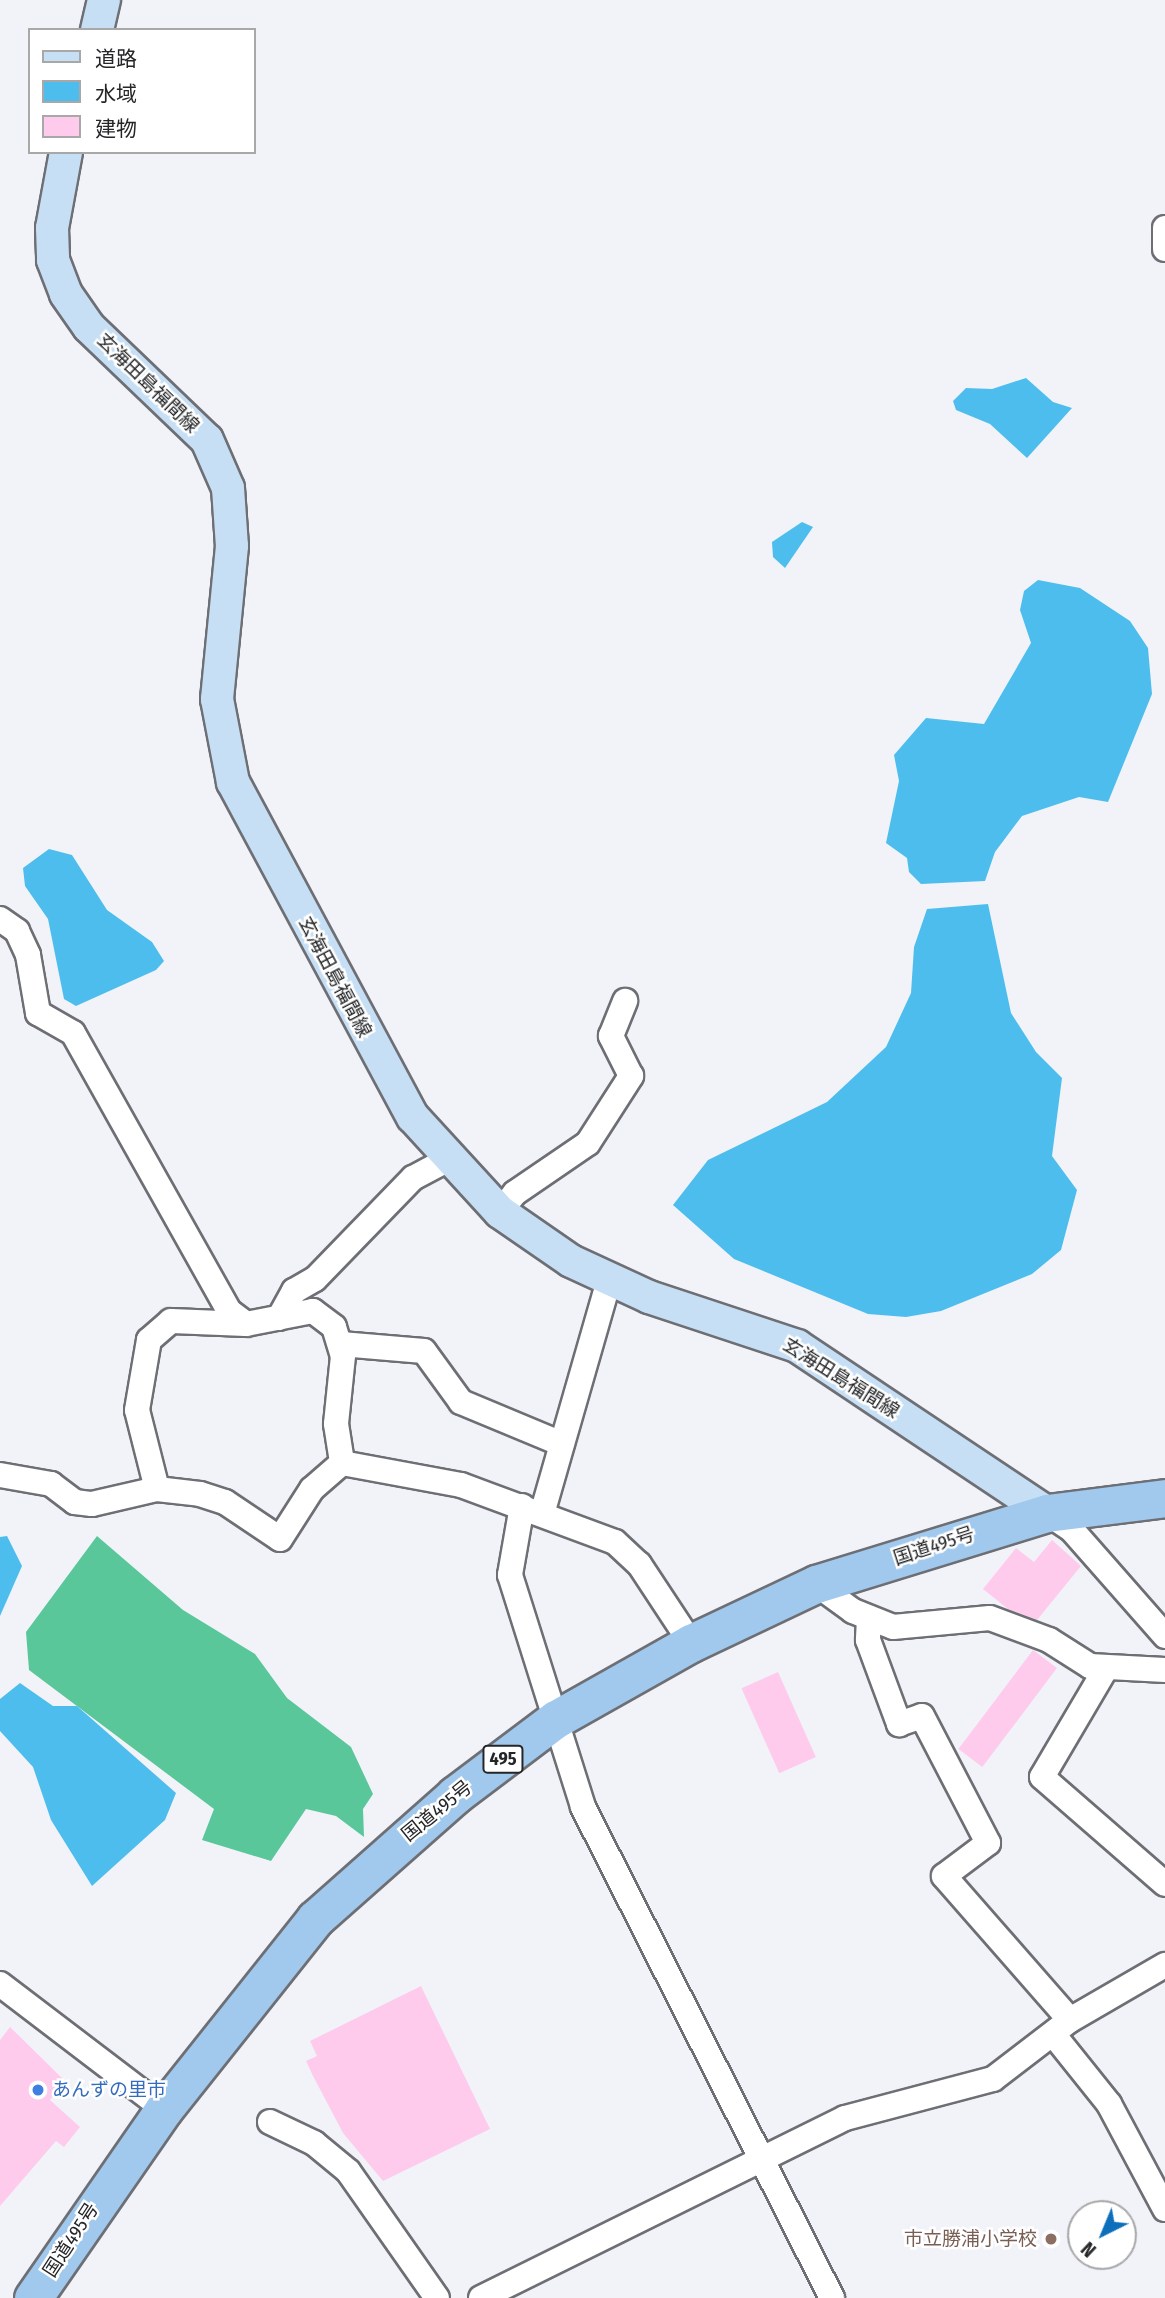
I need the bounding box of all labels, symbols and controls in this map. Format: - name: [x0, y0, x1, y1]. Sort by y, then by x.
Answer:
- legend: [28, 28, 256, 154]
- text: 道路: [95, 46, 137, 72]
- text: 水域: [95, 81, 137, 107]
- text: 建物: [95, 116, 137, 142]
- street label: 玄海田島福間線: [92, 329, 204, 437]
- street label: 玄海田島福間線: [294, 913, 376, 1041]
- street label: 玄海田島福間線: [779, 1333, 903, 1423]
- street label: 国道495号: [891, 1522, 977, 1570]
- road number: 495: [482, 1744, 524, 1774]
- street label: 国道495号: [397, 1776, 477, 1846]
- place label: あんずの里市: [52, 2079, 166, 2101]
- marker: あんずの里市: [30, 2082, 46, 2098]
- street label: 国道495号: [39, 2199, 103, 2281]
- north arrow: [1067, 2200, 1137, 2270]
- place label: 市立勝浦小学校: [904, 2228, 1037, 2250]
- marker: 市立勝浦小学校: [1043, 2231, 1059, 2247]
- text: N: [1077, 2237, 1101, 2262]

